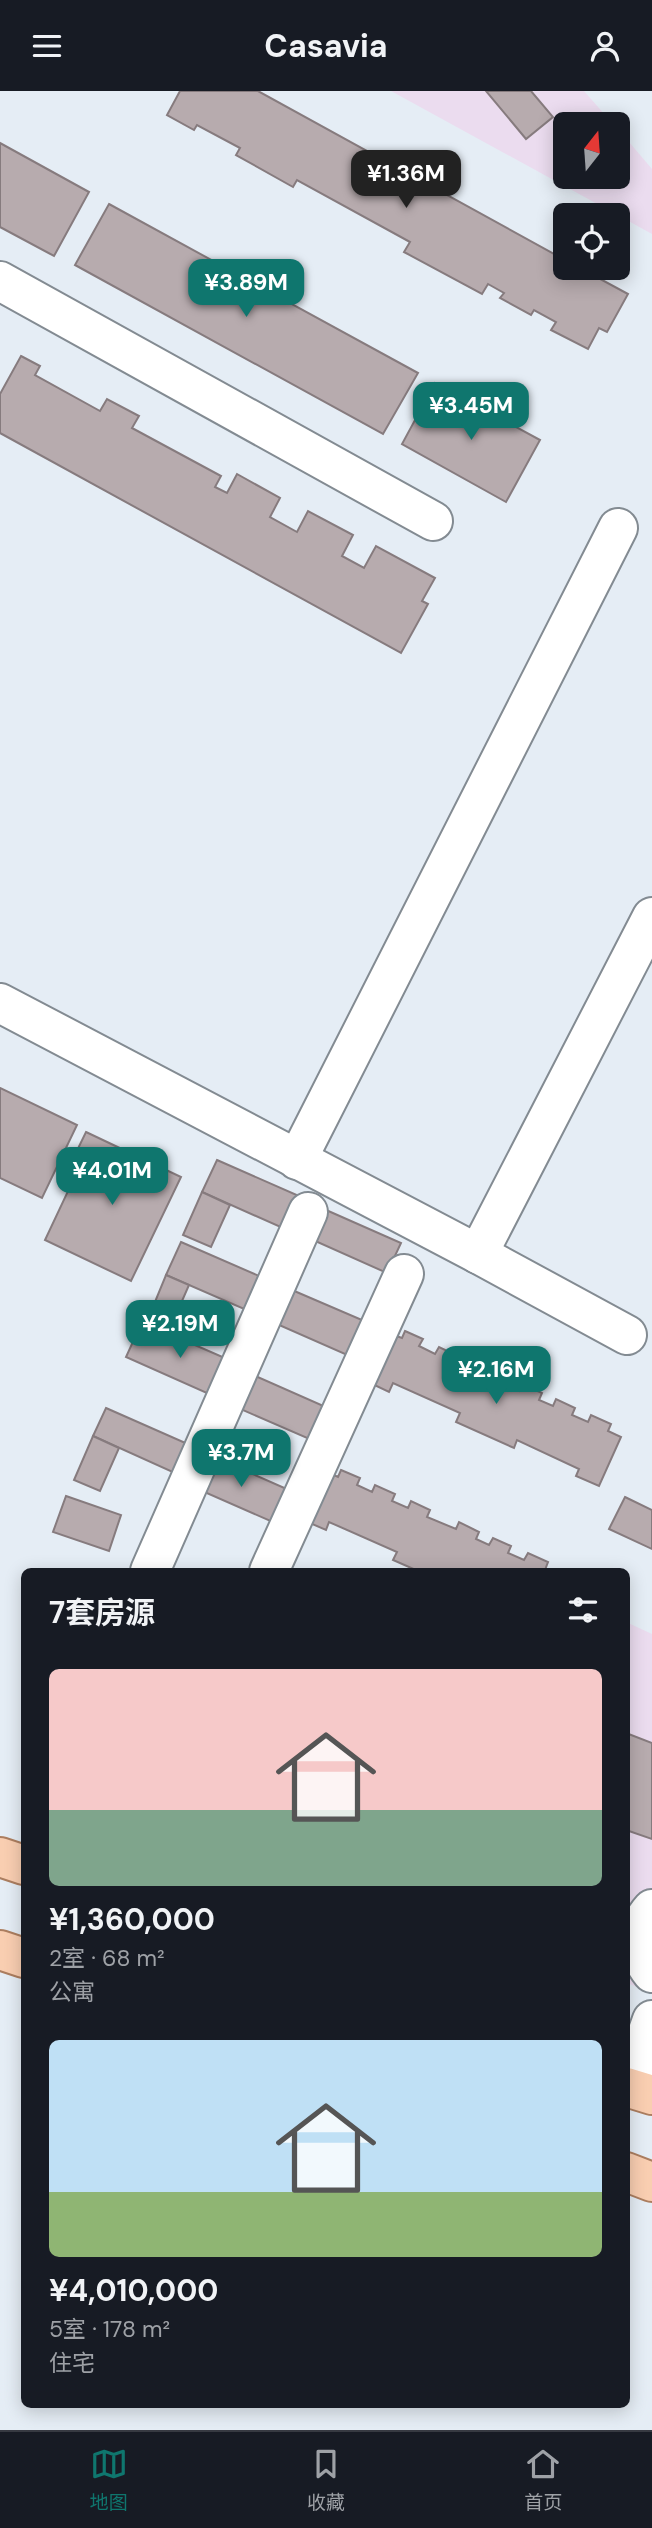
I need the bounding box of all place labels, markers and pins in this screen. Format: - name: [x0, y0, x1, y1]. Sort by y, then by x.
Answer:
- pin: ¥1.36M: [349, 151, 463, 210]
- pin: ¥3.89M: [189, 259, 303, 319]
- pin: ¥3.45M: [414, 383, 528, 442]
- pin: ¥4.01M: [55, 1147, 169, 1207]
- pin: ¥2.19M: [123, 1301, 237, 1360]
- pin: ¥2.16M: [439, 1347, 553, 1406]
- pin: ¥3.7M: [192, 1429, 290, 1489]

